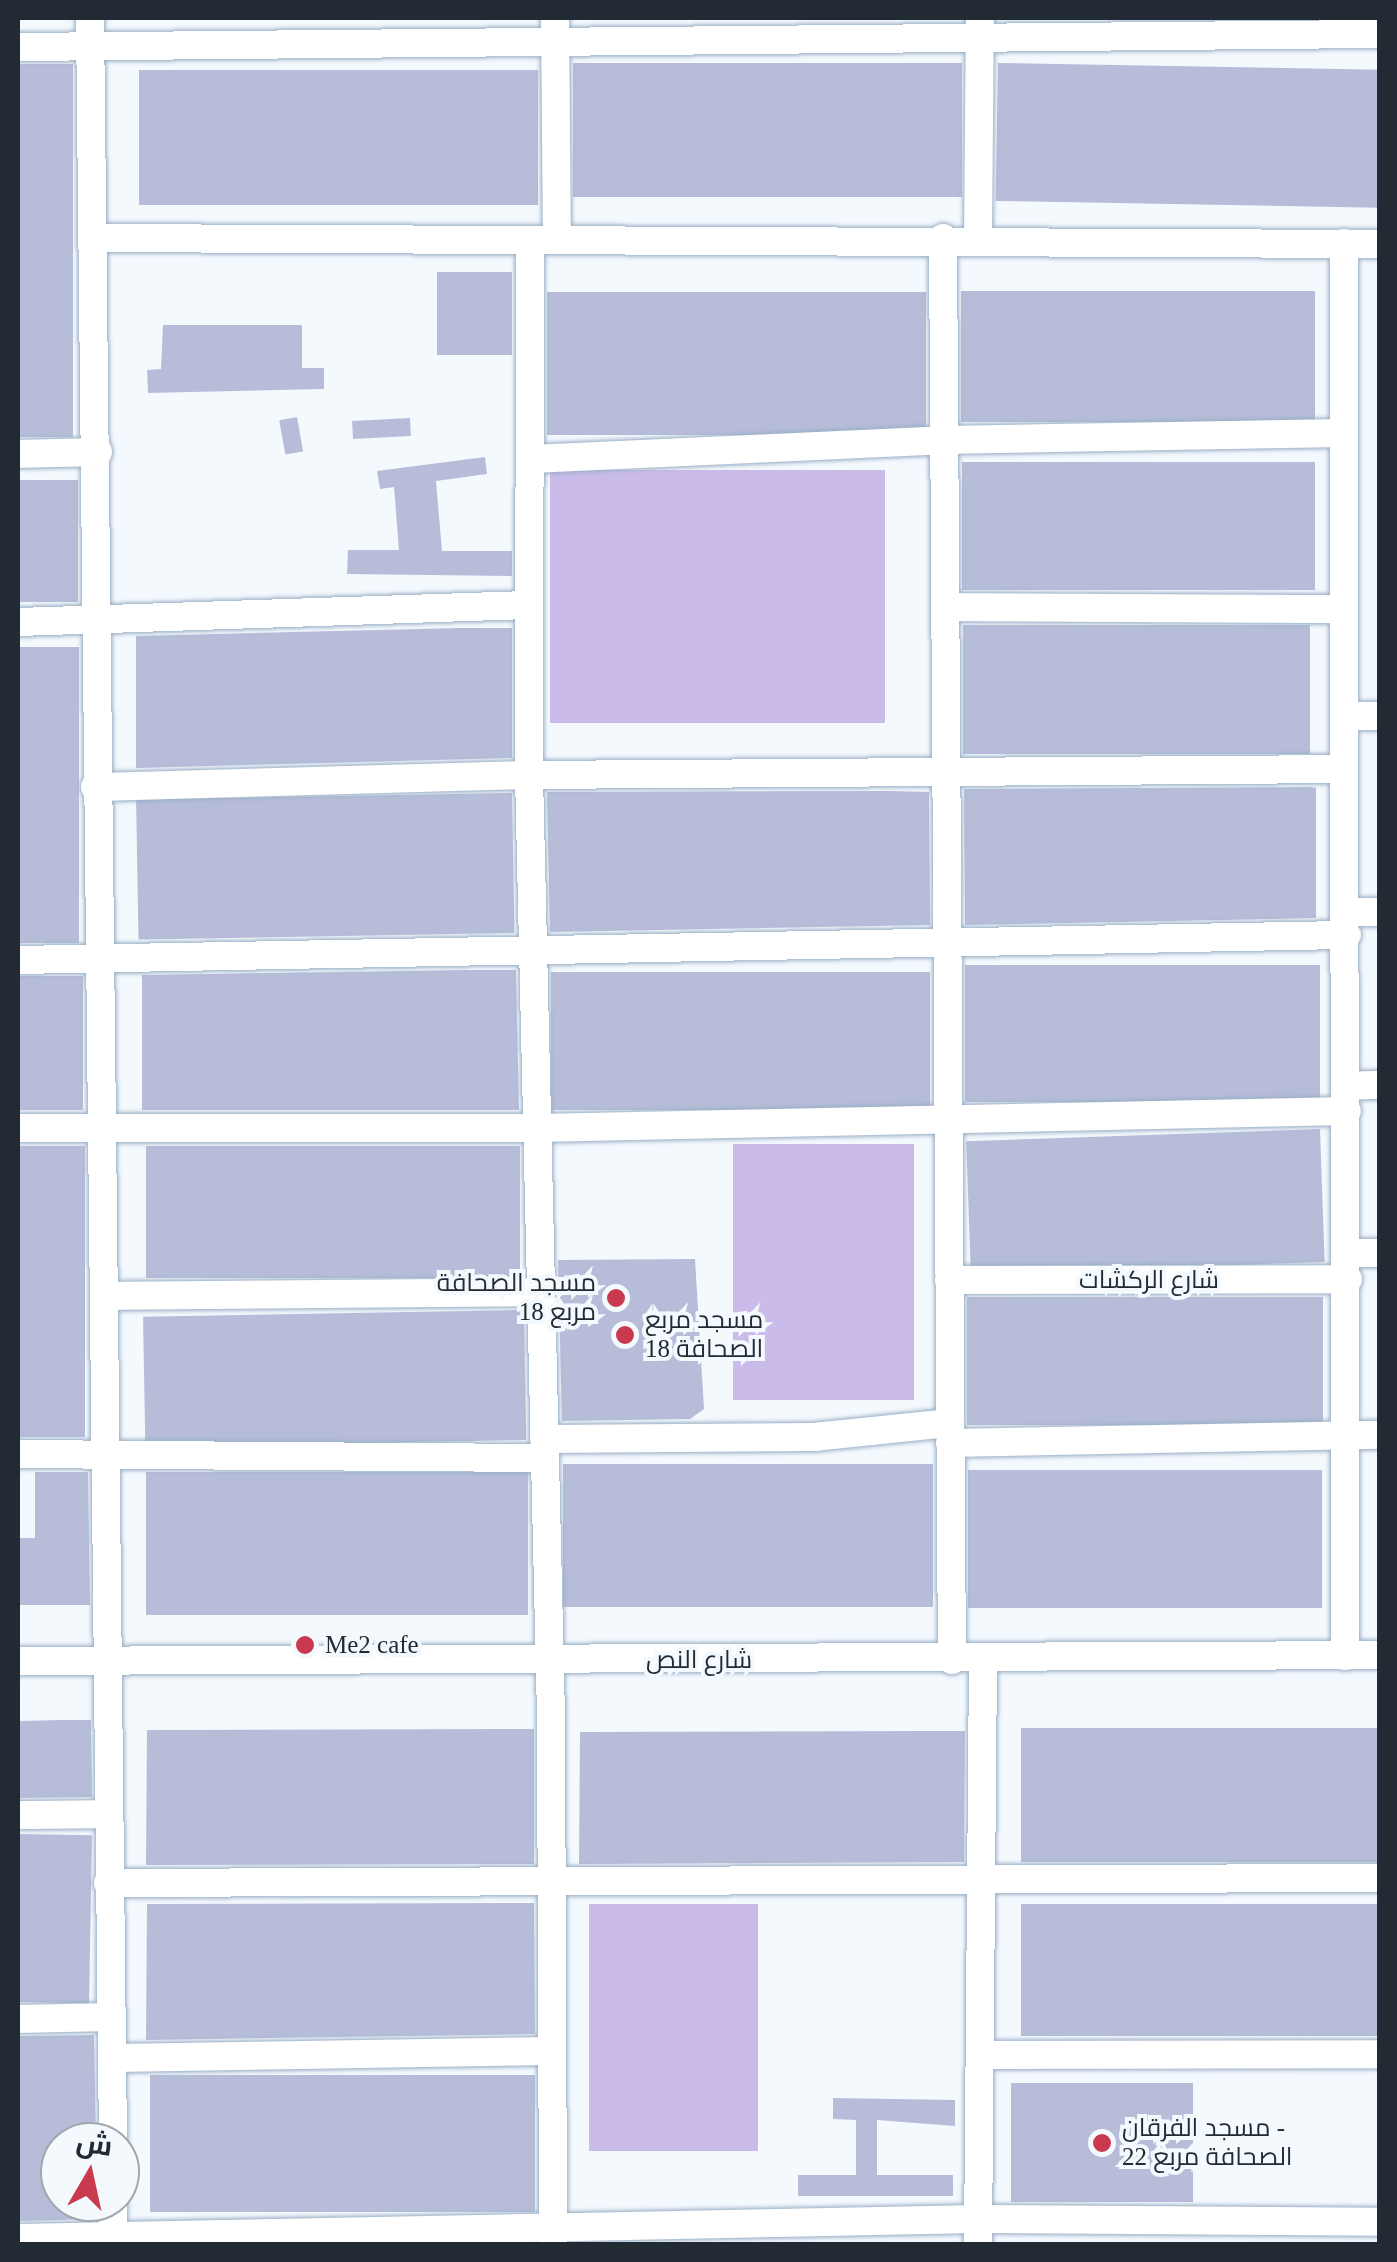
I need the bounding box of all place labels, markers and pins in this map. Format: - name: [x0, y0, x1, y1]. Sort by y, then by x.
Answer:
- place label: مسجد الصحافة مربع 18: [437, 1269, 596, 1328]
- marker: مسجد الصحافة مربع 18: [605, 1287, 627, 1309]
- place label: مسجد مربع 18 الصحافة: [645, 1306, 763, 1365]
- marker: مسجد مربع 18 الصحافة: [614, 1324, 636, 1346]
- place label: Me2 cafe: [325, 1630, 419, 1660]
- marker: Me2 cafe: [294, 1634, 316, 1656]
- place label: مسجد الفرقان - الصحافة مربع 22: [1122, 2114, 1292, 2173]
- marker: مسجد الفرقان - الصحافة مربع 22: [1091, 2132, 1113, 2154]

